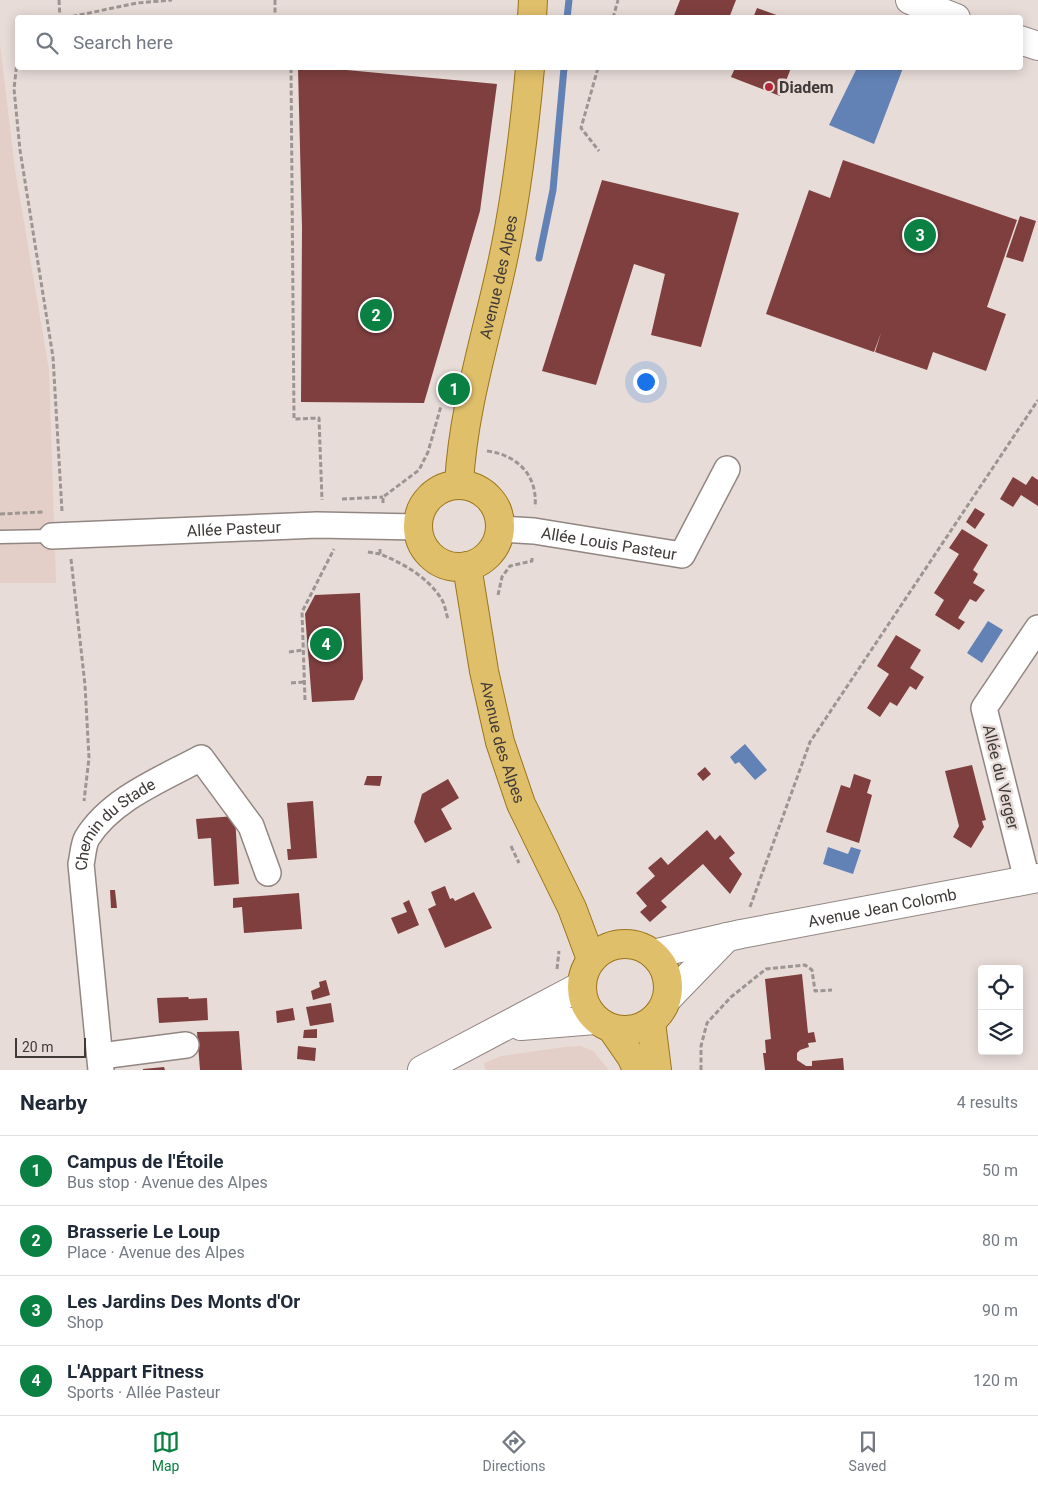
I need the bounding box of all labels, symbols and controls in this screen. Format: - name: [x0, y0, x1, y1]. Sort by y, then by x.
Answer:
- search box: [15, 15, 1023, 70]
- icon: search: [33, 29, 61, 57]
- text: Search here: [73, 31, 173, 54]
- place label: Diadem: [779, 78, 834, 97]
- marker: Diadem: [763, 81, 775, 93]
- street label: Avenue des Alpes: [475, 214, 521, 341]
- pin: 3: [904, 216, 936, 254]
- pin: 2: [360, 296, 392, 334]
- your location: [633, 369, 659, 395]
- pin: 1: [438, 370, 470, 408]
- street label: Allée Pasteur: [186, 517, 282, 540]
- street label: Allée Louis Pasteur: [540, 523, 679, 564]
- pin: 4: [310, 625, 342, 663]
- street label: Avenue des Alpes: [477, 679, 530, 806]
- street label: Allée du Verger: [979, 723, 1023, 832]
- street label: Chemin du Stade: [71, 774, 158, 871]
- street label: Avenue Jean Colomb: [806, 884, 958, 931]
- map controls: [978, 965, 1023, 1055]
- button: locate: [978, 965, 1023, 1010]
- button: layers: [978, 1010, 1023, 1055]
- scale bar: [15, 1035, 86, 1058]
- text: 20 m: [22, 1039, 54, 1055]
- text: Nearby: [20, 1091, 87, 1115]
- text: 4 results: [957, 1093, 1018, 1112]
- text: Campus de l'Étoile: [67, 1150, 224, 1173]
- text: 1: [31, 1161, 41, 1180]
- text: 50 m: [982, 1161, 1018, 1180]
- text: Bus stop · Avenue des Alpes: [67, 1173, 268, 1192]
- text: Brasserie Le Loup: [67, 1220, 220, 1243]
- text: 2: [31, 1231, 41, 1250]
- text: 80 m: [982, 1231, 1018, 1250]
- text: Place · Avenue des Alpes: [67, 1243, 245, 1262]
- text: Les Jardins Des Monts d'Or: [67, 1290, 300, 1313]
- text: 3: [31, 1301, 41, 1320]
- text: 90 m: [982, 1301, 1018, 1320]
- text: Shop: [67, 1313, 103, 1332]
- text: L'Appart Fitness: [67, 1360, 204, 1383]
- text: 4: [31, 1371, 41, 1390]
- text: 120 m: [973, 1371, 1018, 1390]
- text: Sports · Allée Pasteur: [67, 1383, 220, 1402]
- tab: Map: [152, 1428, 180, 1474]
- tab: Directions: [483, 1428, 546, 1474]
- tab: Saved: [849, 1428, 886, 1474]

